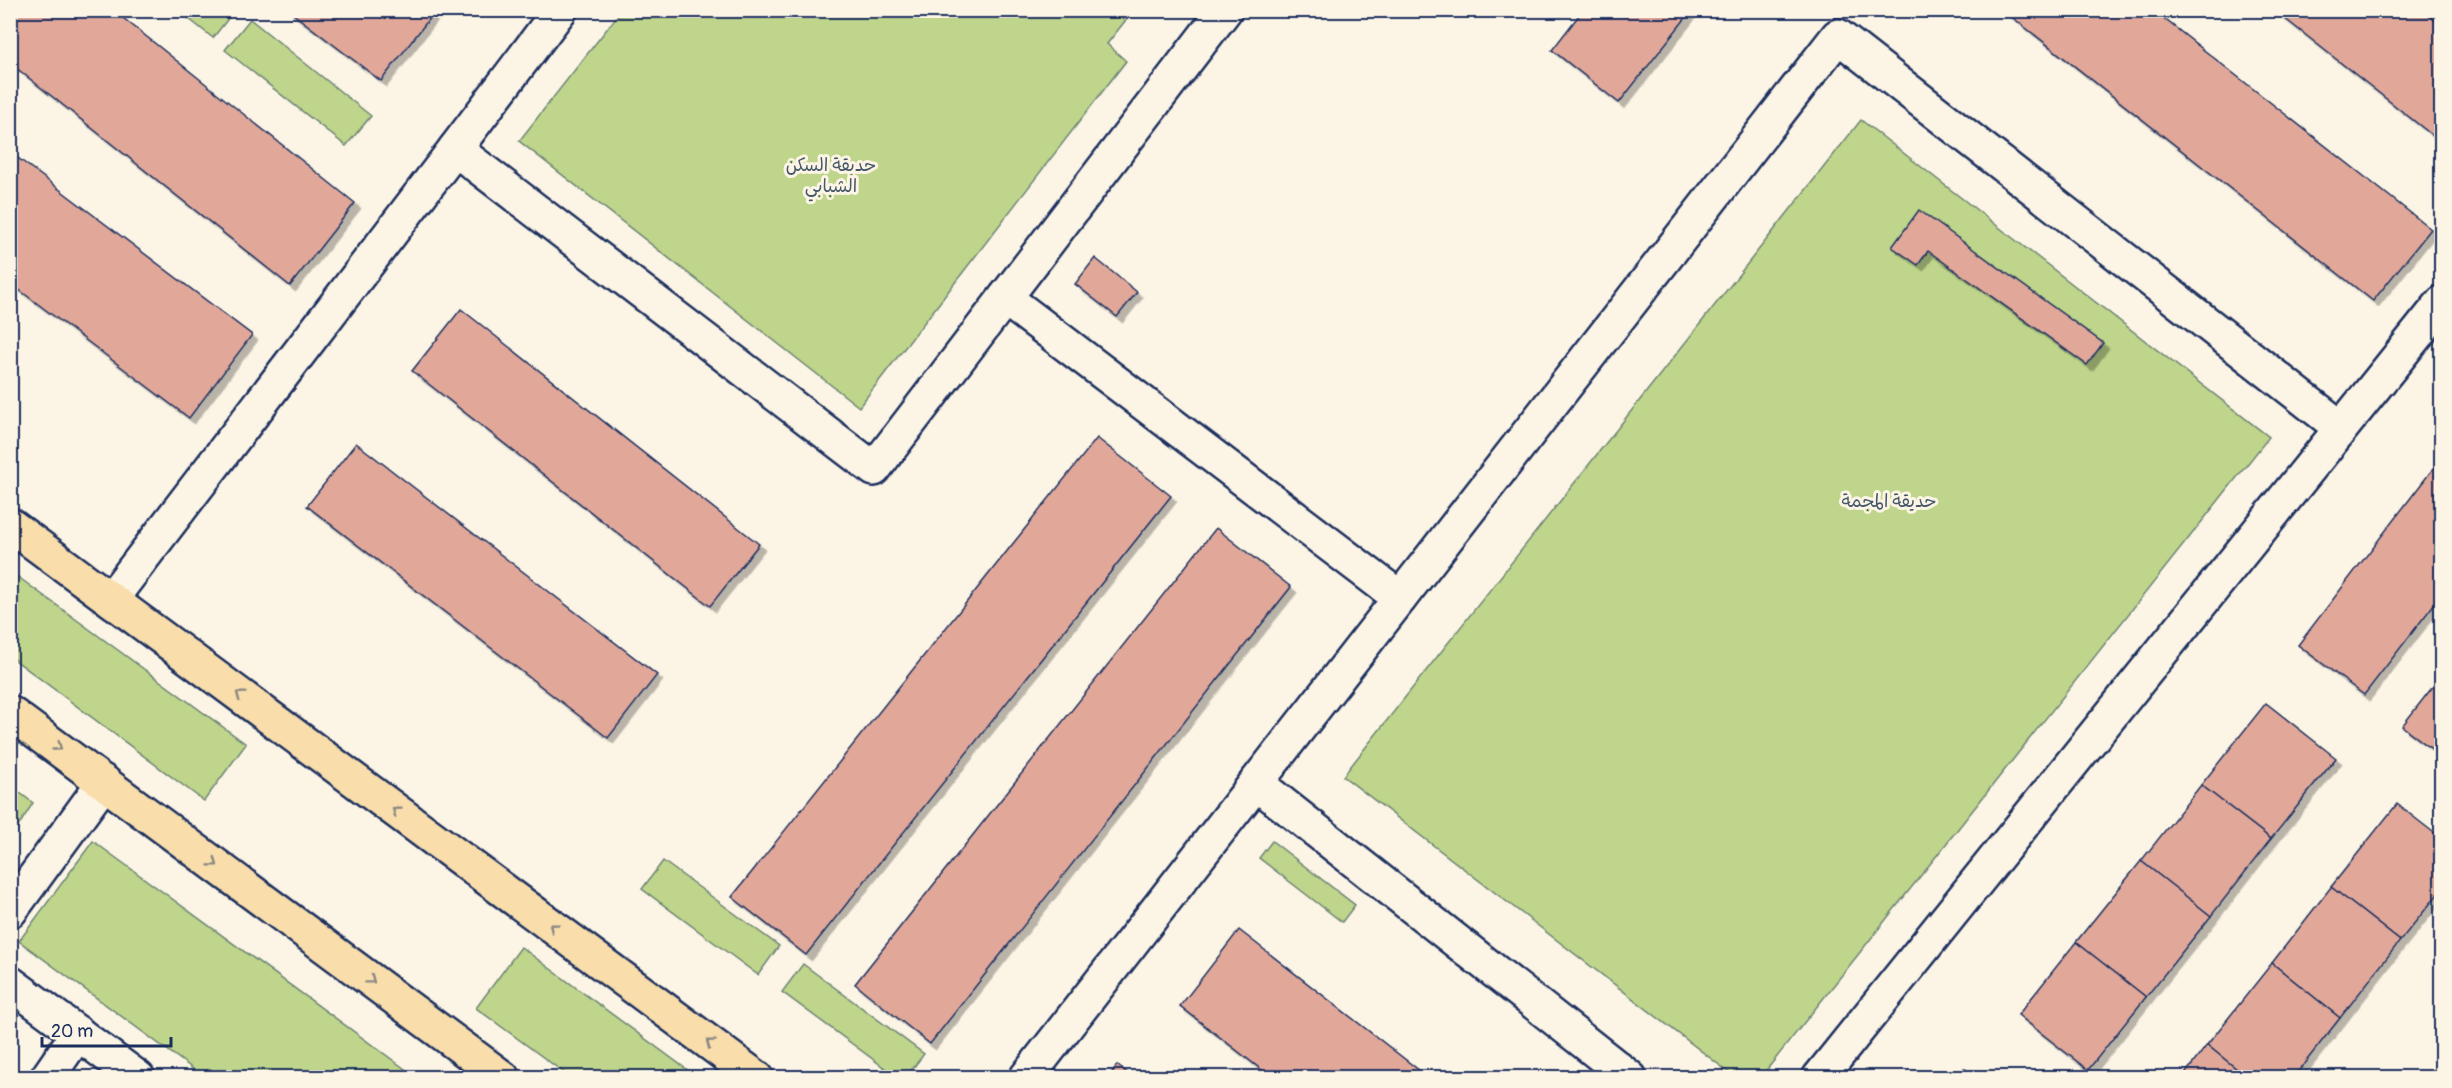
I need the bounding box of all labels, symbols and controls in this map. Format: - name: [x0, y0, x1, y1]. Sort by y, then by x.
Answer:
- park label: حدبقة السكن الشبابي: [786, 154, 876, 202]
- park label: حديقة المجمة: [1842, 490, 1936, 513]
- one-way arrow: [235, 691, 246, 702]
- one-way arrow: [51, 740, 62, 751]
- one-way arrow: [392, 807, 403, 818]
- one-way arrow: [208, 856, 219, 867]
- one-way arrow: [549, 923, 560, 934]
- one-way arrow: [364, 972, 375, 983]
- scale bar: [42, 1010, 171, 1048]
- text: 20 m: [51, 1020, 93, 1043]
- one-way arrow: [705, 1039, 716, 1050]

